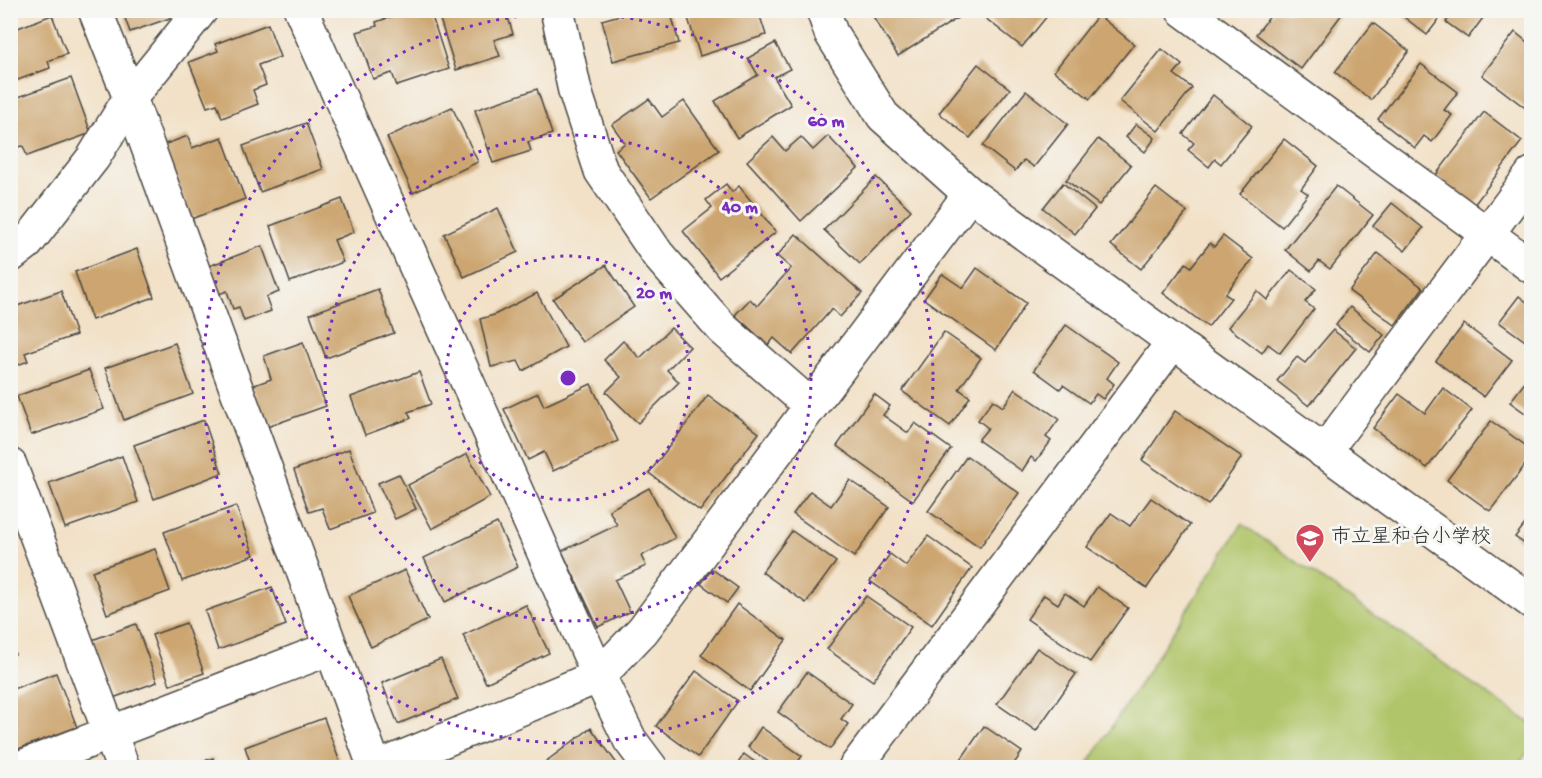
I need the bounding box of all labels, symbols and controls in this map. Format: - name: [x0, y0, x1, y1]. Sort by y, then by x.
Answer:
- text: 60 m: [808, 112, 844, 133]
- text: 40 m: [721, 198, 758, 219]
- text: 20 m: [636, 284, 672, 305]
- centre of rings: [558, 368, 578, 388]
- school or university icon: 市立星和台小学校: [1294, 522, 1326, 564]
- place label: 市立星和台小学校: [1331, 525, 1491, 550]

